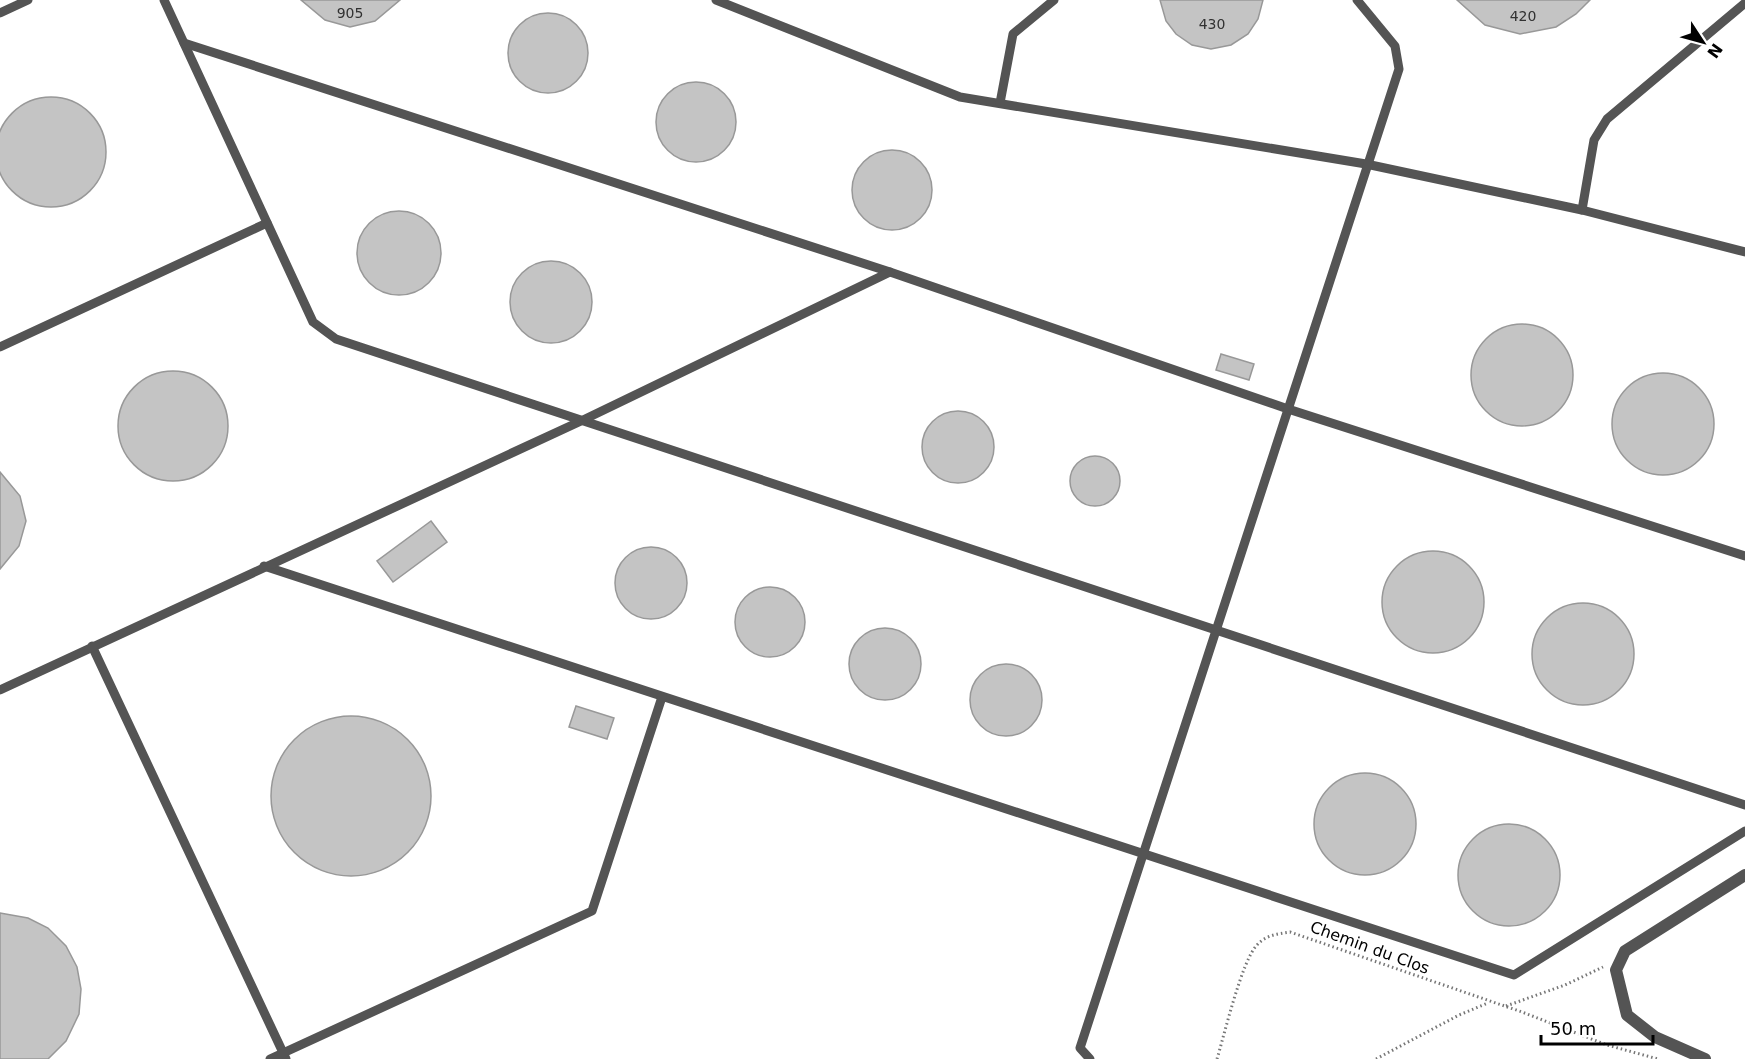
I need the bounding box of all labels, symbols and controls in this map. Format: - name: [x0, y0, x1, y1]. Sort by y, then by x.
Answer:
- house number: 905: [337, 5, 363, 21]
- house number: 420: [1510, 8, 1536, 24]
- north arrow: [1673, 12, 1733, 72]
- house number: 430: [1199, 16, 1225, 32]
- text: N: [1703, 40, 1726, 62]
- street label: Chemin du Clos: [1308, 917, 1432, 978]
- scale bar: [1541, 1008, 1654, 1046]
- text: 50 m: [1550, 1018, 1596, 1039]

